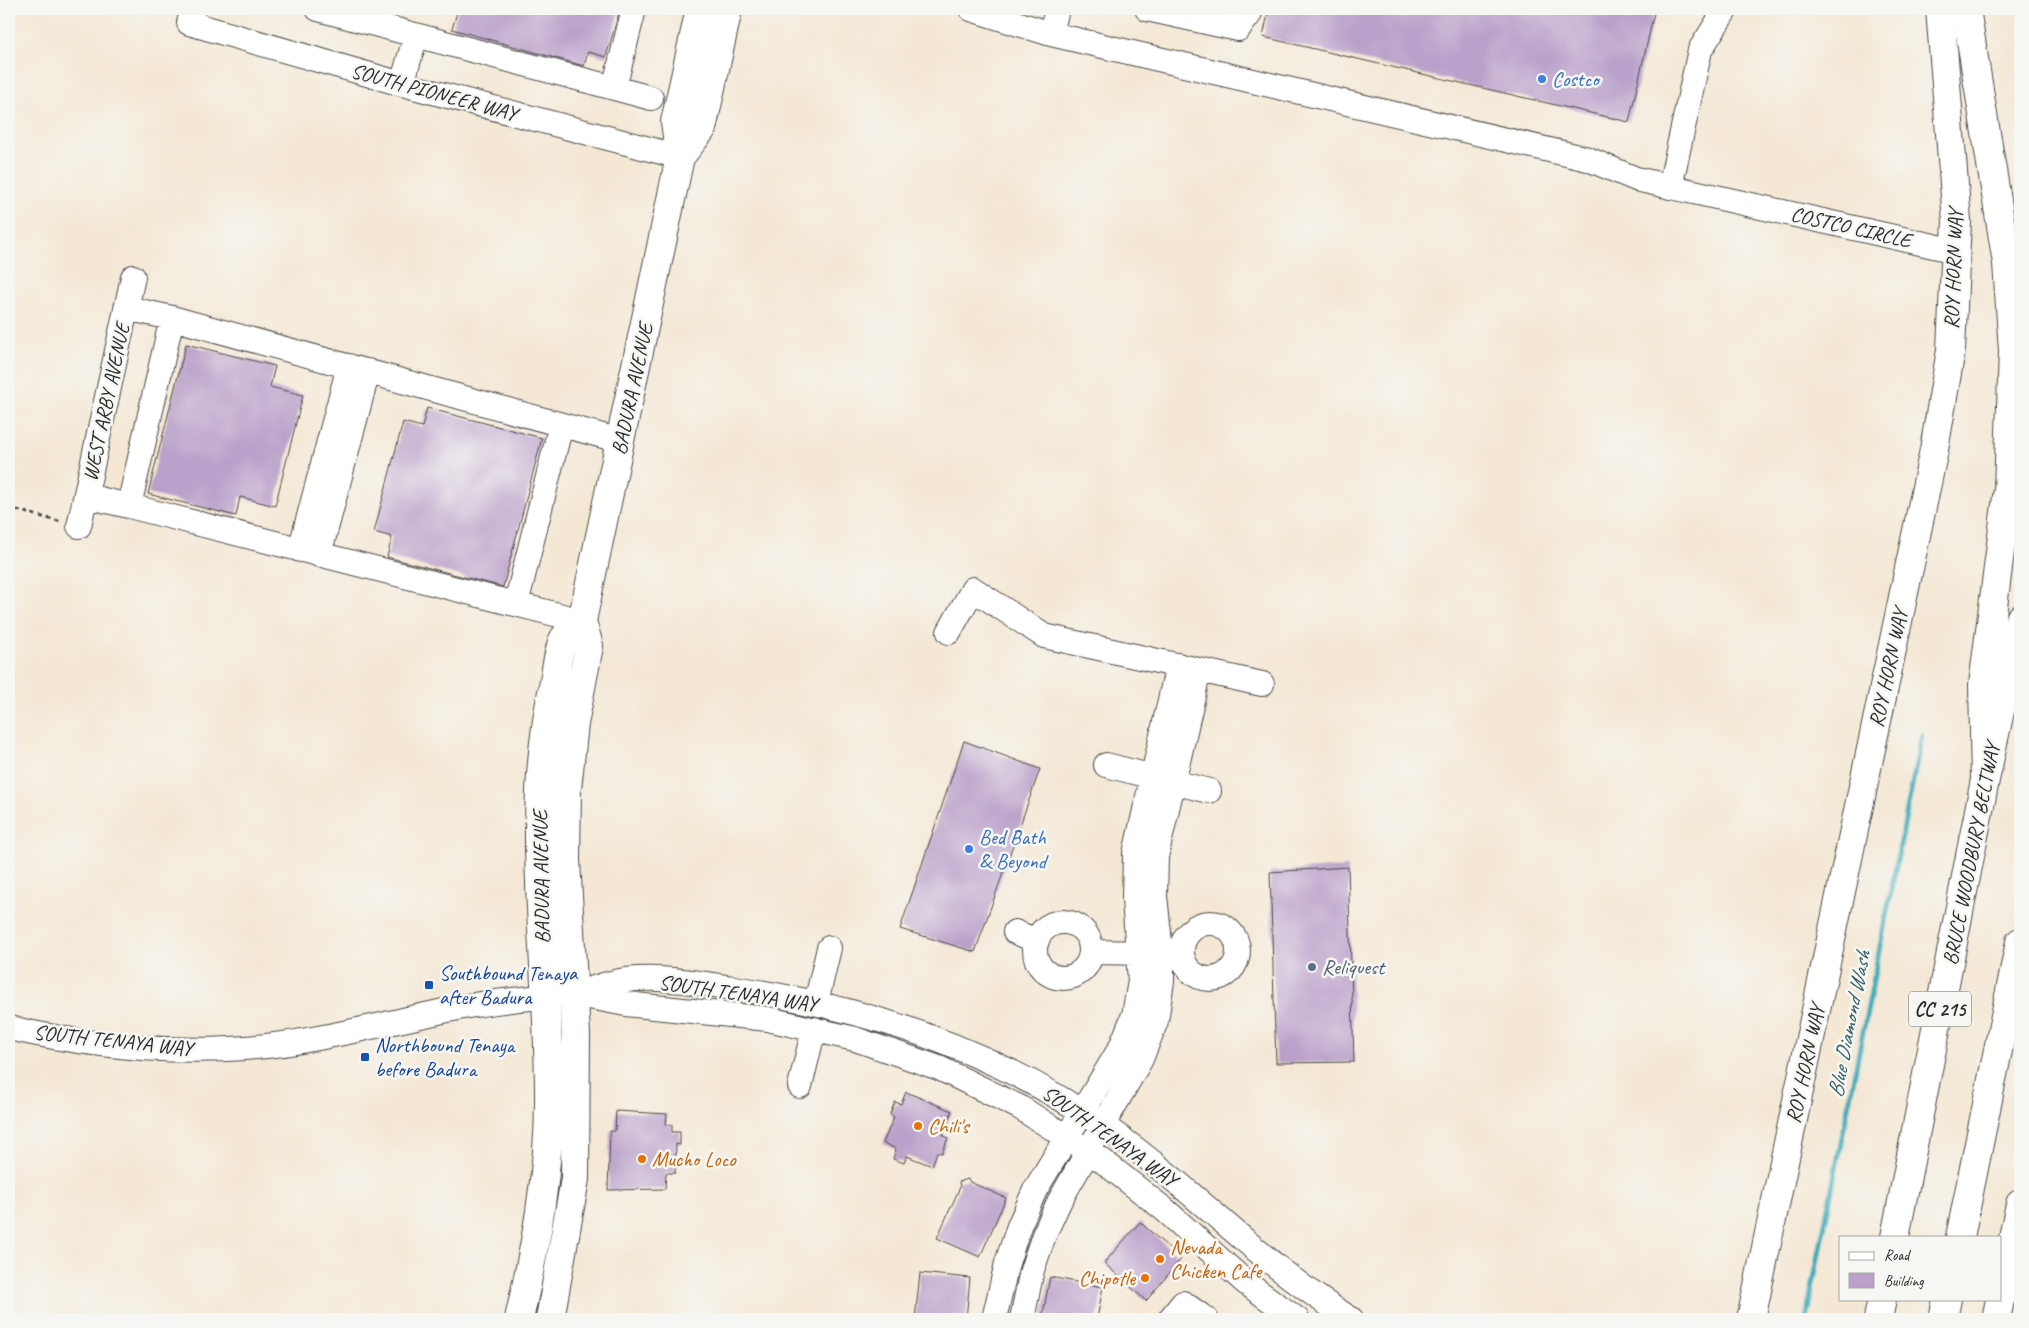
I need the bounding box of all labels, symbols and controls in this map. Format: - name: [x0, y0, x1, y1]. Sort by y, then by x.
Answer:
- street label: SOUTH PIONEER WAY: [348, 57, 523, 128]
- place label: Costco: [1552, 66, 1601, 92]
- marker: Costco: [1536, 73, 1548, 85]
- street label: COSTCO CIRCLE: [1788, 201, 1916, 254]
- street label: ROY HORN WAY: [1938, 204, 1968, 329]
- street label: WEST ARBY AVENUE: [77, 318, 136, 483]
- street label: BADURA AVENUE: [605, 318, 659, 457]
- street label: ROY HORN WAY: [1863, 602, 1914, 729]
- street label: BRUCE WOODBURY BELTWAY: [1937, 736, 2006, 967]
- street label: BADURA AVENUE: [527, 807, 555, 944]
- place label: Bed Bath & Beyond: [979, 824, 1049, 874]
- marker: Bed Bath & Beyond: [963, 843, 975, 855]
- water label: Blue Diamond Wash: [1821, 947, 1877, 1100]
- place label: Reliquest: [1322, 954, 1386, 980]
- place label: Southbound Tenaya after Badura: [439, 960, 579, 1010]
- marker: Reliquest: [1306, 961, 1318, 973]
- street label: SOUTH TENAYA WAY: [657, 969, 822, 1017]
- marker: Southbound Tenaya after Badura: [423, 979, 435, 991]
- road number: CC 215: [1909, 992, 1971, 1026]
- street label: ROY HORN WAY: [1780, 998, 1831, 1125]
- street label: SOUTH TENAYA WAY: [32, 1019, 197, 1062]
- place label: Northbound Tenaya before Badura: [375, 1032, 517, 1082]
- marker: Northbound Tenaya before Badura: [359, 1051, 371, 1063]
- street label: SOUTH TENAYA WAY: [1037, 1080, 1185, 1194]
- place label: Chili's: [928, 1113, 971, 1139]
- marker: Chili's: [912, 1120, 924, 1132]
- place label: Mucho Loco: [652, 1146, 737, 1172]
- marker: Mucho Loco: [636, 1153, 648, 1165]
- place label: Nevada Chicken Cafe: [1170, 1234, 1264, 1284]
- legend: [1839, 1236, 2002, 1300]
- text: Road: [1884, 1246, 1911, 1265]
- marker: Nevada Chicken Cafe: [1154, 1253, 1166, 1265]
- place label: Chipotle: [1079, 1265, 1136, 1291]
- marker: Chipotle: [1139, 1272, 1151, 1284]
- text: Building: [1884, 1272, 1924, 1291]

